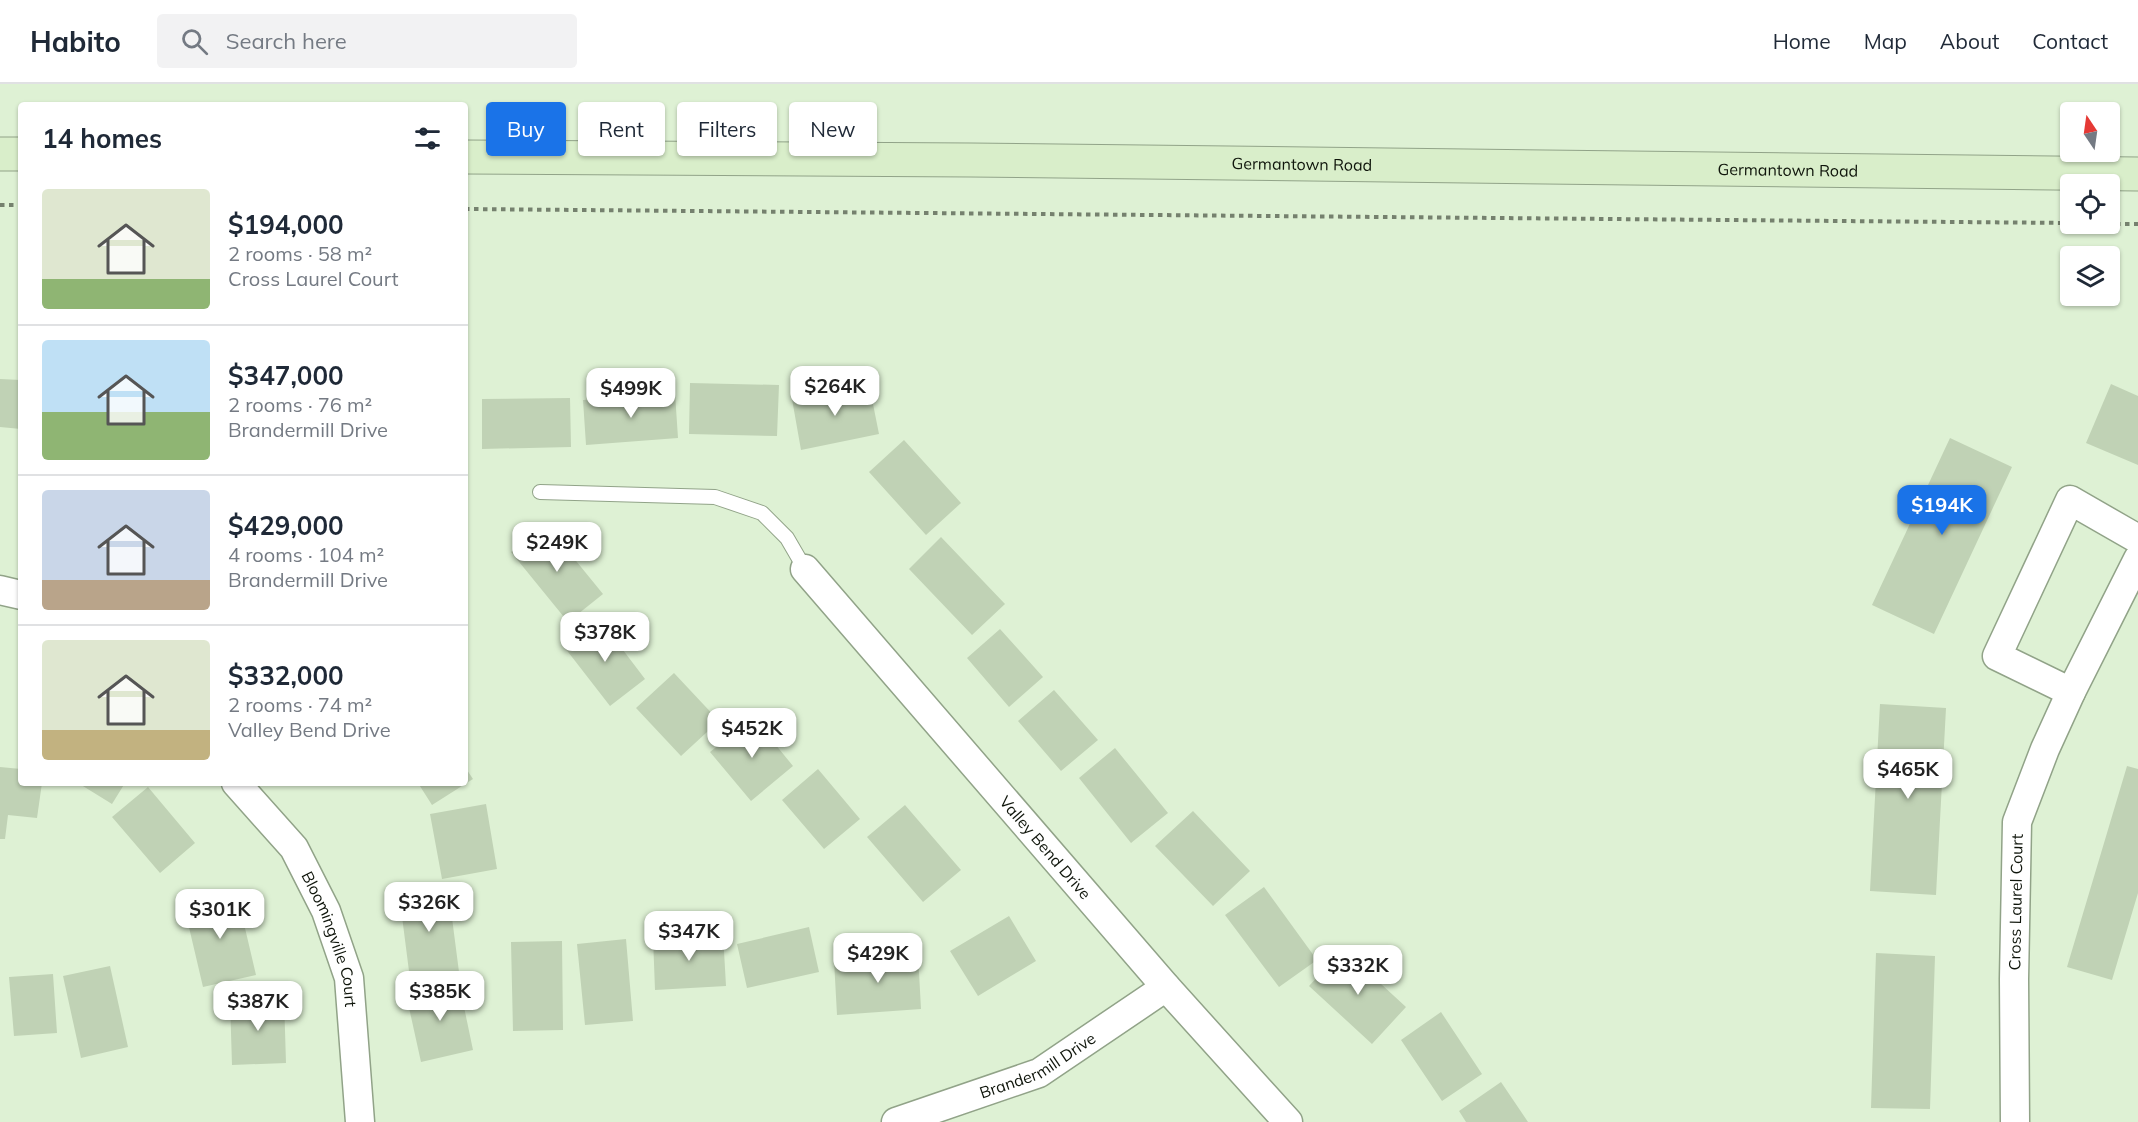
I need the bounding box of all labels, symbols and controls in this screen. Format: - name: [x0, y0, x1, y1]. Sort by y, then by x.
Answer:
- search box: [157, 14, 577, 68]
- text: Habito: [30, 24, 121, 59]
- icon: search: [178, 25, 211, 58]
- text: Search here: [226, 27, 347, 55]
- text: Home: [1773, 28, 1831, 54]
- text: Map: [1864, 28, 1907, 54]
- text: About: [1940, 28, 1999, 54]
- text: Contact: [2032, 28, 2108, 54]
- chip: Buy: [486, 102, 566, 156]
- chip: Rent: [578, 102, 665, 156]
- chip: Filters: [677, 102, 777, 156]
- chip: New: [789, 102, 877, 156]
- north arrow: [2060, 102, 2120, 162]
- map controls: [2060, 102, 2120, 306]
- text: 14 homes: [42, 122, 162, 155]
- icon: filters: [411, 122, 444, 155]
- street label: Germantown Road: [1232, 153, 1372, 175]
- street label: Germantown Road: [1718, 159, 1858, 181]
- button: locate: [2060, 174, 2120, 234]
- text: $194,000: [228, 208, 344, 241]
- icon: home: [90, 213, 162, 285]
- text: 2 rooms · 58 m²: [228, 241, 372, 266]
- button: layers: [2060, 246, 2120, 306]
- text: Cross Laurel Court: [228, 266, 398, 291]
- text: $347,000: [228, 359, 344, 392]
- icon: home: [90, 364, 162, 436]
- pin: $264K: [793, 366, 877, 417]
- pin: $499K: [589, 368, 673, 419]
- text: $264K: [804, 373, 866, 398]
- text: $499K: [600, 375, 662, 400]
- text: 2 rooms · 76 m²: [228, 392, 372, 417]
- text: Brandermill Drive: [228, 417, 388, 442]
- pin: $194K: [1900, 485, 1984, 536]
- text: $194K: [1911, 492, 1973, 517]
- text: $429,000: [228, 509, 344, 542]
- icon: home: [90, 514, 162, 586]
- pin: $249K: [515, 522, 599, 573]
- text: $249K: [526, 529, 588, 554]
- text: 4 rooms · 104 m²: [228, 542, 384, 567]
- text: Brandermill Drive: [228, 567, 388, 592]
- pin: $378K: [563, 612, 647, 663]
- text: $378K: [574, 619, 636, 644]
- text: $332,000: [228, 659, 344, 692]
- icon: home: [90, 664, 162, 736]
- text: 2 rooms · 74 m²: [228, 692, 372, 717]
- pin: $452K: [710, 708, 794, 759]
- text: $452K: [721, 715, 783, 740]
- text: Valley Bend Drive: [228, 717, 391, 742]
- pin: $465K: [1866, 749, 1950, 800]
- text: $465K: [1877, 756, 1939, 781]
- street label: Valley Bend Drive: [995, 792, 1096, 903]
- street label: Cross Laurel Court: [2004, 833, 2027, 970]
- street label: Bloomingville Court: [297, 868, 361, 1008]
- pin: $326K: [387, 882, 471, 933]
- pin: $301K: [178, 889, 262, 940]
- text: $326K: [398, 889, 460, 914]
- text: $301K: [189, 896, 251, 921]
- pin: $347K: [647, 911, 731, 962]
- text: $347K: [658, 918, 720, 943]
- pin: $429K: [836, 933, 920, 984]
- text: $429K: [847, 940, 909, 965]
- pin: $332K: [1316, 945, 1400, 996]
- text: $332K: [1327, 952, 1389, 977]
- pin: $385K: [398, 971, 482, 1022]
- text: $385K: [409, 978, 471, 1003]
- pin: $387K: [216, 981, 300, 1032]
- text: $387K: [227, 988, 289, 1013]
- street label: Brandermill Drive: [977, 1028, 1099, 1103]

